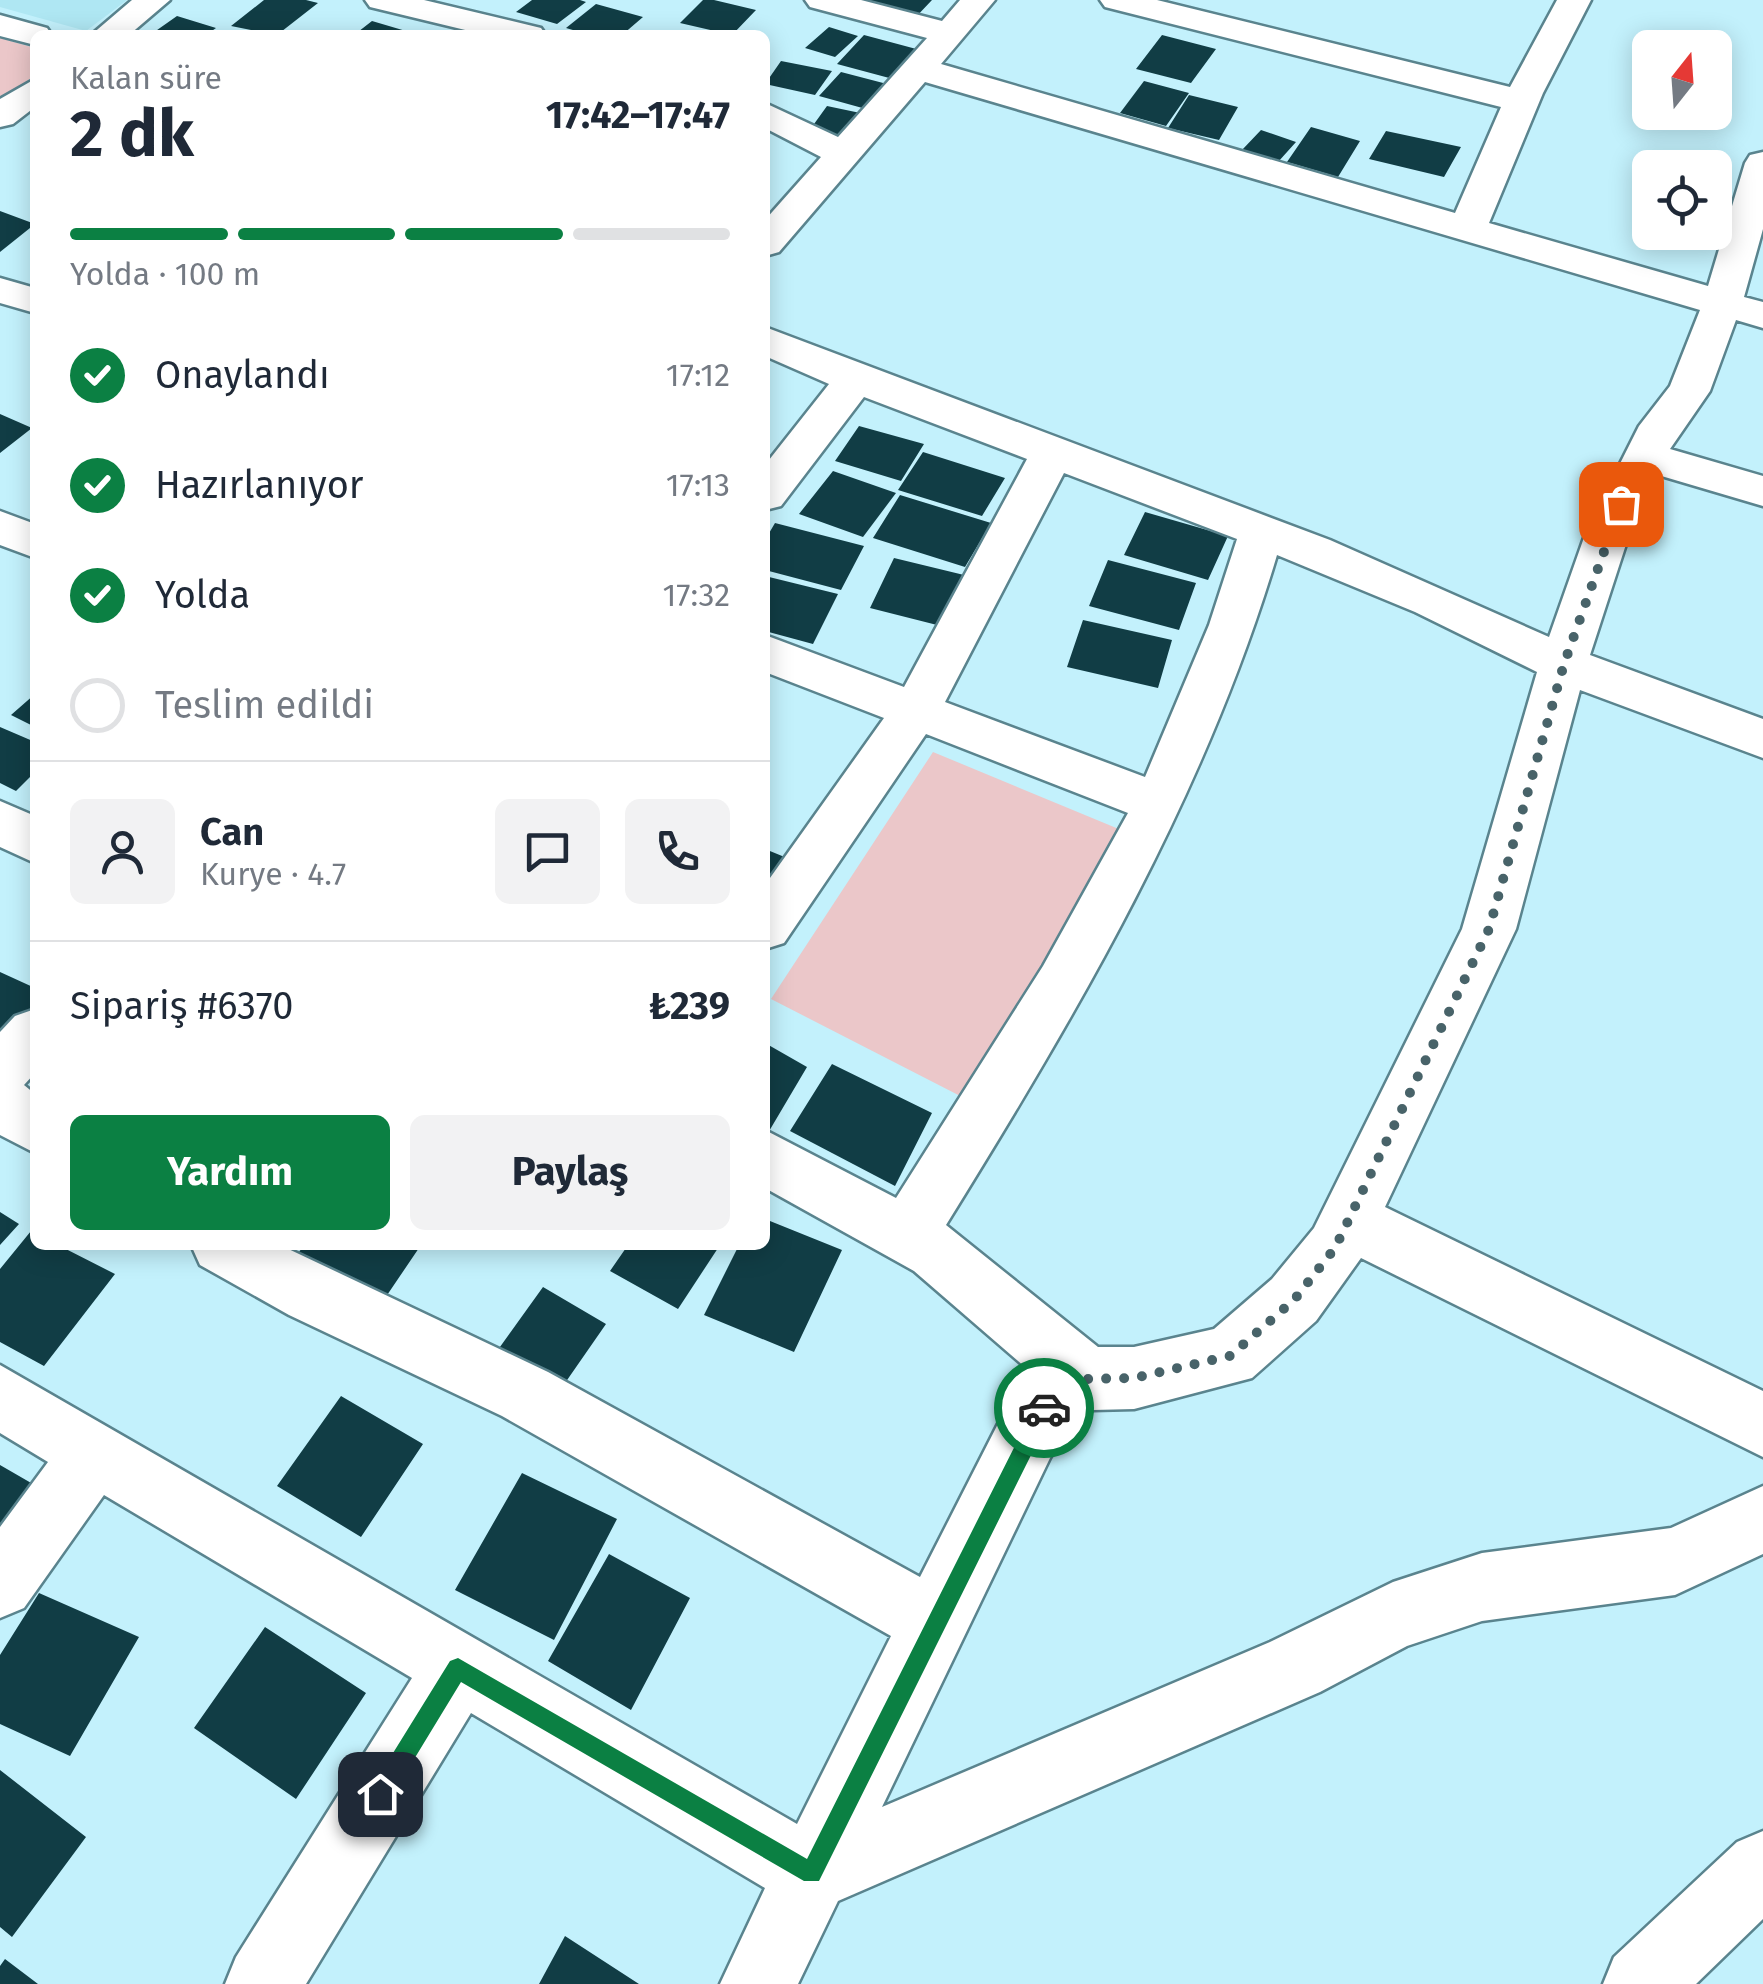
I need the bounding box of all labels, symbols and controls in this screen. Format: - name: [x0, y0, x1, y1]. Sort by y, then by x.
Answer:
- north arrow: [1632, 30, 1732, 130]
- map controls: [1632, 30, 1732, 250]
- text: Kalan süre: [70, 59, 222, 97]
- text: 17:42–17:47: [546, 92, 730, 138]
- text: 2 dk: [70, 95, 194, 173]
- button: locate: [1632, 150, 1732, 250]
- text: Yolda · 100 m: [70, 255, 260, 293]
- icon: check: [70, 348, 125, 403]
- text: Onaylandı: [155, 352, 330, 398]
- text: 17:12: [666, 356, 730, 394]
- icon: check: [70, 458, 125, 513]
- text: Hazırlanıyor: [155, 462, 364, 508]
- pin: [1579, 462, 1664, 547]
- text: 17:13: [666, 466, 730, 504]
- icon: bag: [1594, 477, 1649, 532]
- icon: check: [70, 568, 125, 623]
- text: Yolda: [155, 572, 250, 618]
- text: 17:32: [662, 576, 730, 614]
- text: Teslim edildi: [155, 682, 374, 728]
- button: person: [70, 799, 175, 904]
- button: chat: [495, 799, 600, 904]
- button: phone: [625, 799, 730, 904]
- text: Can: [200, 809, 264, 855]
- text: Kurye · 4.7: [200, 855, 346, 893]
- text: Sipariş #6370: [70, 983, 293, 1029]
- text: ₺239: [649, 983, 730, 1029]
- button: Yardım: [70, 1115, 390, 1230]
- button: Paylaş: [410, 1115, 730, 1230]
- courier: [994, 1358, 1094, 1458]
- icon: car: [1017, 1381, 1072, 1436]
- pin: [338, 1752, 423, 1837]
- icon: home: [353, 1767, 408, 1822]

